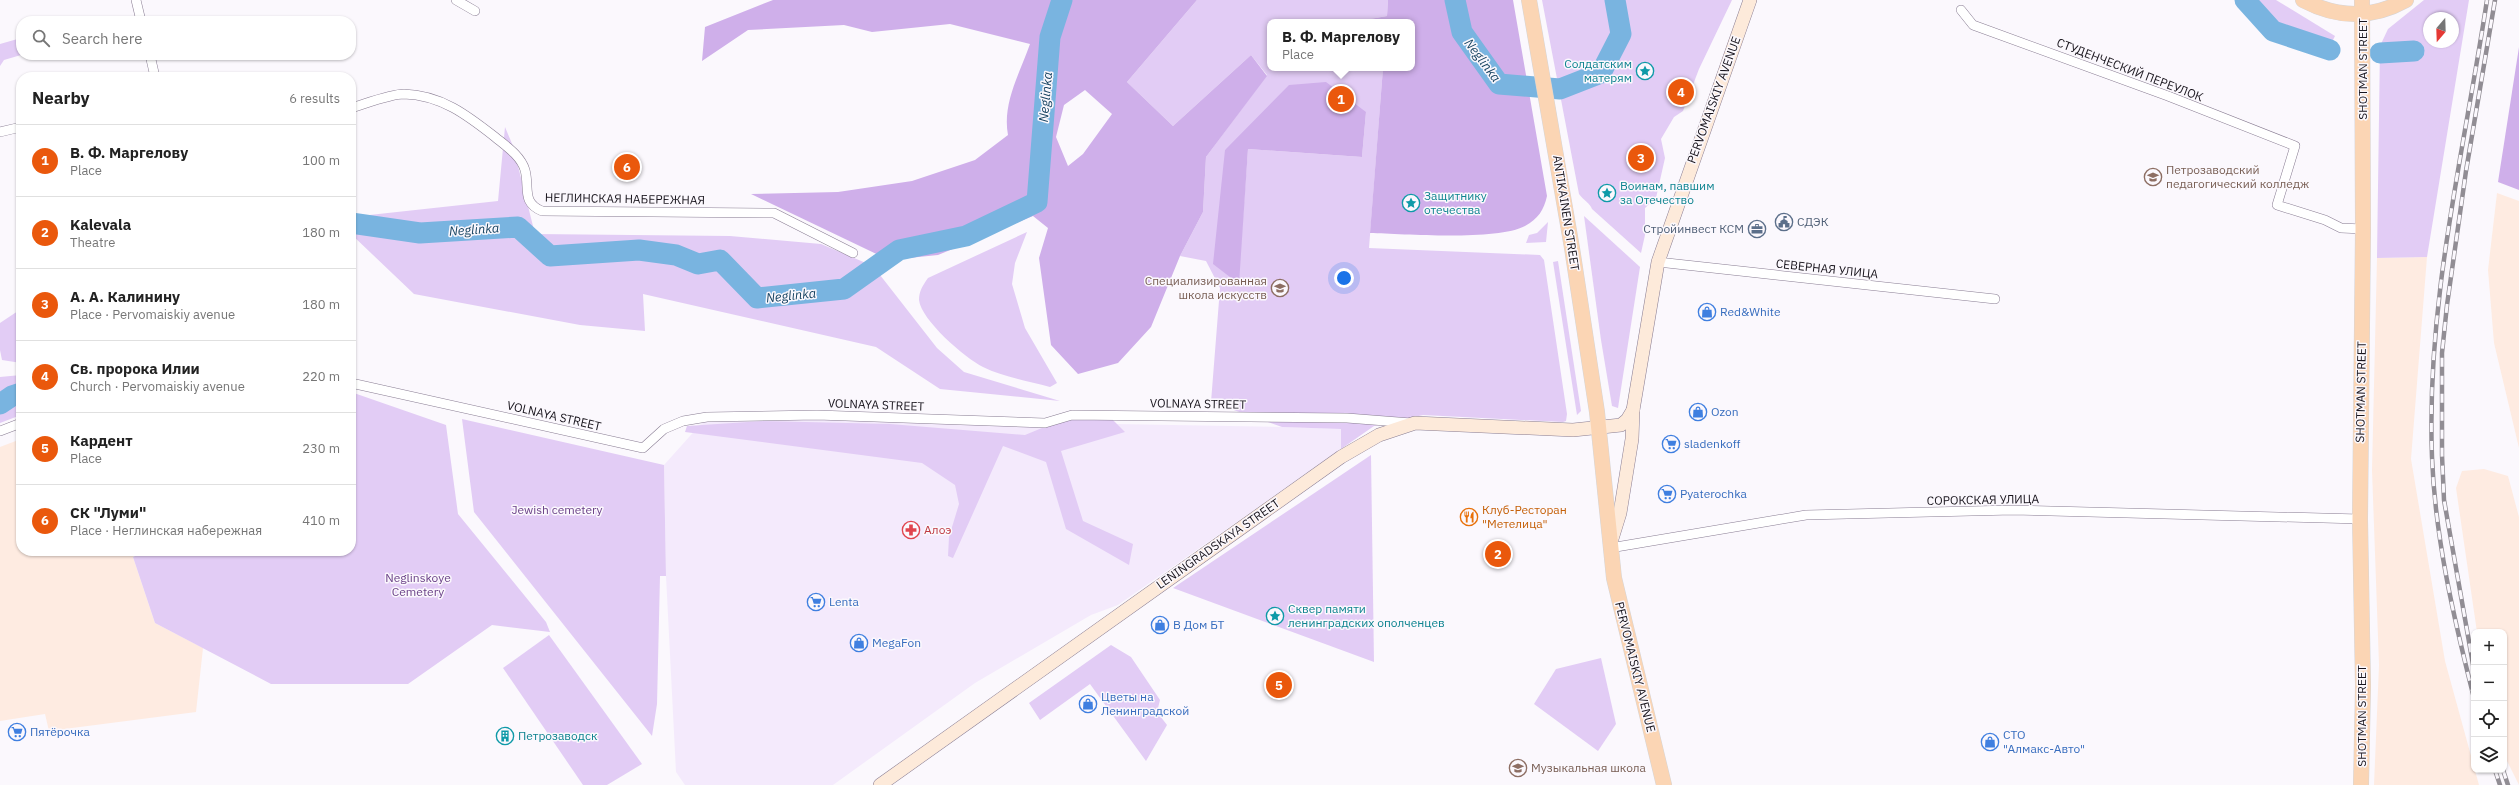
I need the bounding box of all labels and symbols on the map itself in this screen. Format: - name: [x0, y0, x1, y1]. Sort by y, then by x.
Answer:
- north arrow: [2423, 12, 2459, 48]
- street label: SHOTMAN STREET: [2355, 18, 2370, 120]
- street label: PERVOMAISKIY AVENUE: [1684, 34, 1743, 165]
- water label: Neglinka: [1461, 35, 1505, 86]
- street label: СТУДЕНЧЕСКИЙ ПЕРЕУЛОК: [2055, 35, 2206, 104]
- place label: Солдатским матерям: [1564, 56, 1632, 85]
- place icon: Солдатским матерям: [1635, 61, 1655, 81]
- water label: Neglinka: [1035, 71, 1056, 123]
- pin: 4: [1668, 77, 1694, 107]
- pin: 1: [1328, 84, 1354, 114]
- pin: 3: [1628, 143, 1654, 173]
- pin: 6: [614, 152, 640, 182]
- street label: ANTIKAINEN STREET: [1550, 154, 1583, 272]
- place label: Петрозаводский педагогический колледж: [2166, 162, 2309, 191]
- school or university icon: Петрозаводский педагогический колледж: [2143, 167, 2163, 187]
- place label: Воинам, павшим за Отечество: [1620, 178, 1715, 207]
- place icon: Воинам, павшим за Отечество: [1597, 183, 1617, 203]
- place label: Защитнику отечества: [1424, 188, 1487, 217]
- street label: НЕГЛИНСКАЯ НАБЕРЕЖНАЯ: [545, 190, 705, 207]
- place icon: Защитнику отечества: [1401, 193, 1421, 213]
- public building icon: СДЭК: [1774, 212, 1794, 232]
- place label: СДЭК: [1797, 214, 1829, 229]
- water label: Neglinka: [448, 219, 500, 240]
- office icon: Стройинвест КСМ: [1747, 219, 1767, 239]
- place label: Стройинвест КСМ: [1643, 221, 1744, 236]
- street label: СЕВЕРНАЯ УЛИЦА: [1775, 256, 1879, 281]
- your location: [1334, 268, 1354, 288]
- place label: Специализированная школа искусств: [1145, 273, 1267, 302]
- school or university icon: Специализированная школа искусств: [1270, 278, 1290, 298]
- water label: Neglinka: [765, 284, 817, 307]
- shop icon: Red&White: [1697, 302, 1717, 322]
- place label: Red&White: [1720, 304, 1781, 319]
- street label: SHOTMAN STREET: [2352, 341, 2369, 443]
- street label: VOLNAYA STREET: [828, 395, 925, 414]
- street label: VOLNAYA STREET: [1150, 395, 1246, 412]
- street label: VOLNAYA STREET: [505, 397, 603, 434]
- shop icon: Ozon: [1688, 402, 1708, 422]
- place label: Ozon: [1711, 404, 1738, 419]
- supermarket icon: sladenkoff: [1661, 434, 1681, 454]
- place label: sladenkoff: [1684, 436, 1741, 451]
- supermarket icon: Pyaterochka: [1657, 484, 1677, 504]
- place label: Pyaterochka: [1680, 486, 1747, 501]
- street label: СОРОКСКАЯ УЛИЦА: [1927, 491, 2040, 508]
- street label: LENINGRADSKAYA STREET: [1153, 495, 1282, 592]
- park label: Jewish cemetery: [511, 502, 603, 517]
- place label: Клуб-Ресторан "Метелица": [1482, 502, 1567, 531]
- restaurant icon: Клуб-Ресторан "Метелица": [1459, 507, 1479, 527]
- pharmacy icon: Алоэ: [901, 520, 921, 540]
- place label: Алоэ: [924, 522, 951, 537]
- pin: 2: [1485, 539, 1511, 569]
- park label: Neglinskoye Cemetery: [385, 570, 451, 599]
- supermarket icon: Lenta: [806, 592, 826, 612]
- place label: Lenta: [829, 594, 860, 609]
- street label: PERVOMAISKIY AVENUE: [1612, 600, 1659, 734]
- place label: Сквер памяти ленинградских ополченцев: [1288, 601, 1445, 630]
- place icon: Сквер памяти ленинградских ополченцев: [1265, 606, 1285, 626]
- shop icon: В Дом БТ: [1150, 615, 1170, 635]
- place label: В Дом БТ: [1173, 617, 1224, 632]
- shop icon: MegaFon: [849, 633, 869, 653]
- place label: MegaFon: [872, 635, 921, 650]
- street label: SHOTMAN STREET: [2354, 665, 2369, 767]
- pin: 5: [1266, 670, 1292, 700]
- place label: Цветы на Ленинградской: [1101, 689, 1189, 718]
- shop icon: Цветы на Ленинградской: [1078, 694, 1098, 714]
- supermarket icon: Пятёрочка: [7, 722, 27, 742]
- place label: Пятёрочка: [30, 724, 90, 739]
- building icon: Петрозаводск: [495, 726, 515, 746]
- place label: СТО "Алмакс-Авто": [2003, 727, 2085, 756]
- place label: Петрозаводск: [518, 728, 598, 743]
- shop icon: СТО "Алмакс-Авто": [1980, 732, 2000, 752]
- school or university icon: Музыкальная школа: [1508, 758, 1528, 778]
- place label: Музыкальная школа: [1531, 760, 1647, 775]

